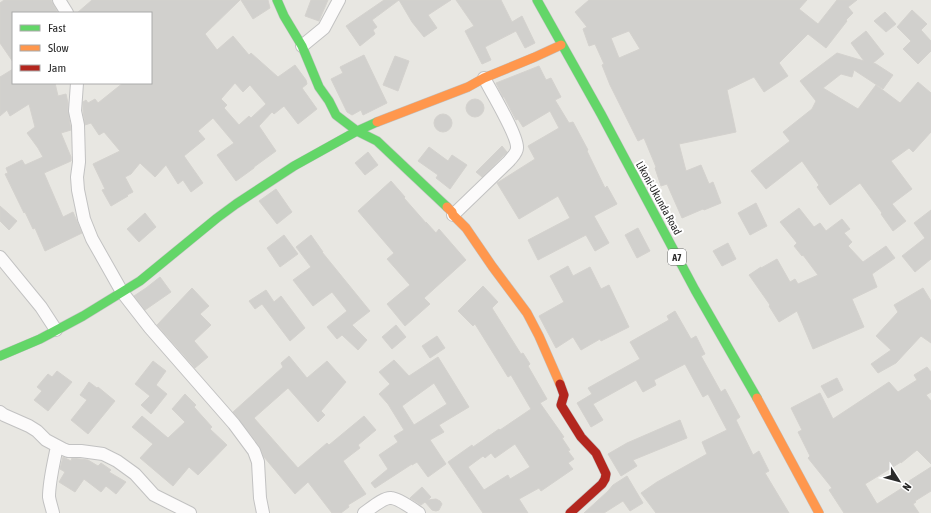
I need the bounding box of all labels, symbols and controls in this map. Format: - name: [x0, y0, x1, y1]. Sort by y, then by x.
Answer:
- legend: [12, 12, 152, 84]
- text: Fast: [48, 21, 66, 35]
- text: Slow: [48, 41, 69, 55]
- text: Jam: [48, 61, 66, 75]
- street label: Likoni-Ukunda Road: [634, 159, 684, 237]
- road number: A7: [668, 249, 686, 265]
- north arrow: [879, 461, 919, 501]
- text: N: [900, 481, 914, 493]

